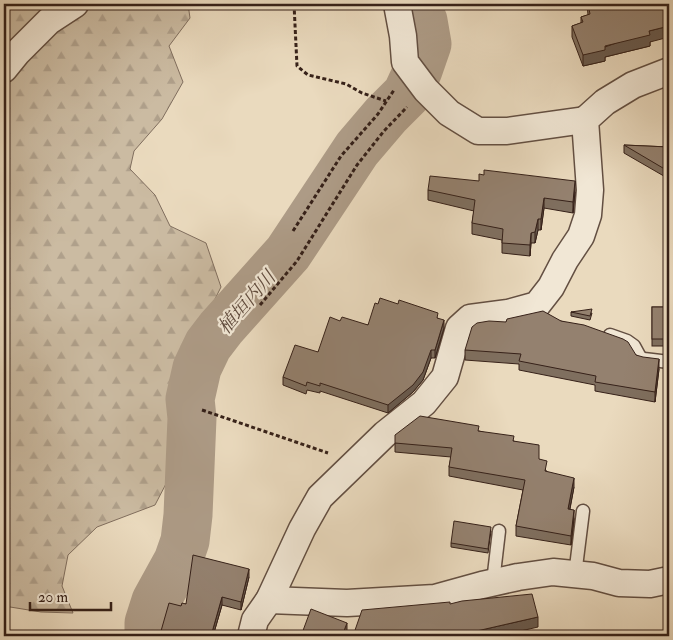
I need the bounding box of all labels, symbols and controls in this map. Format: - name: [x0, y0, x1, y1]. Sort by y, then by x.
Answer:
- water label: 植垣内川: [213, 265, 282, 339]
- scale bar: [30, 580, 111, 612]
- text: 20 m: [38, 588, 68, 607]

